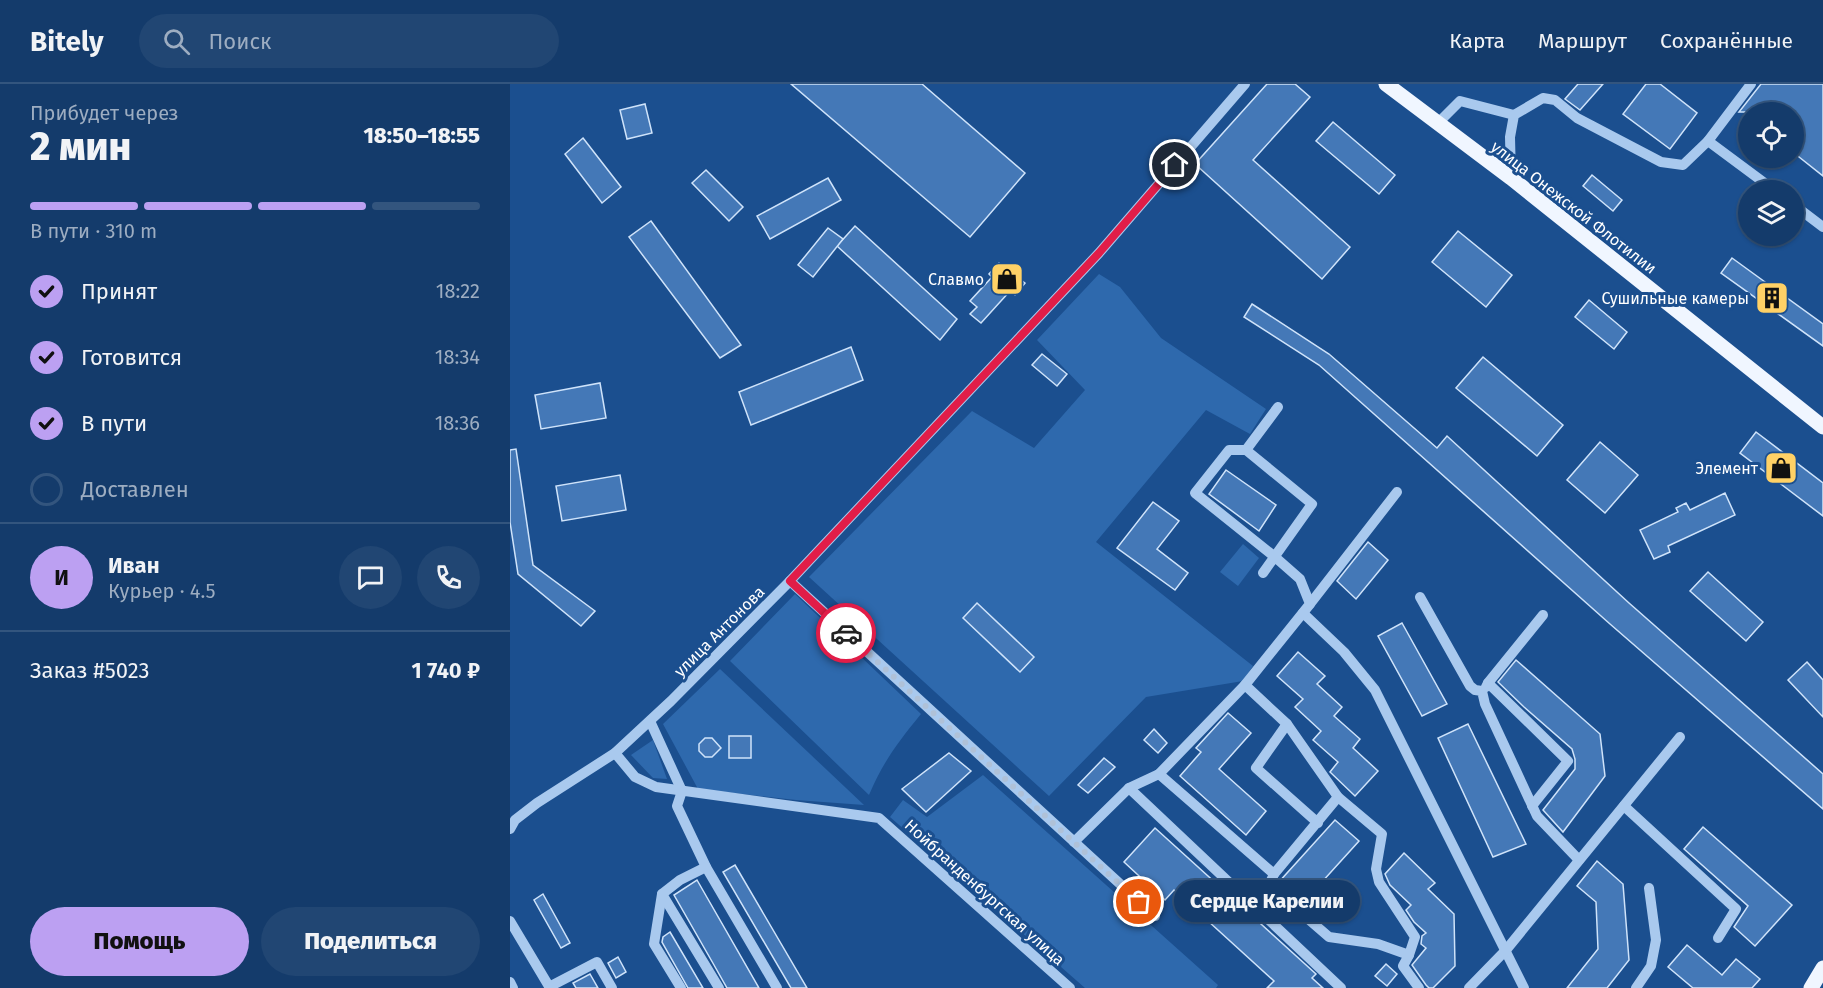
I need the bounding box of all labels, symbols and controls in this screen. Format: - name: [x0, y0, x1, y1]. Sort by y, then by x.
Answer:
- search box: [139, 14, 559, 68]
- text: Bitely: [30, 25, 103, 58]
- icon: search: [160, 25, 193, 58]
- text: Поиск: [208, 28, 271, 55]
- text: Карта: [1449, 28, 1505, 54]
- text: Маршрут: [1538, 28, 1627, 54]
- text: Сохранённые: [1660, 28, 1793, 54]
- text: Прибудет через: [30, 101, 179, 125]
- map controls: [1738, 102, 1804, 246]
- button: locate: [1738, 102, 1804, 168]
- text: 18:50–18:55: [363, 122, 480, 149]
- text: 2 мин: [30, 124, 131, 170]
- street label: улица Онежской Флотилии: [1487, 137, 1660, 278]
- pin: [1149, 139, 1200, 190]
- icon: home: [1158, 148, 1191, 181]
- button: layers: [1738, 180, 1804, 246]
- text: В пути · 310 m: [30, 219, 157, 243]
- shop icon: Славмо: [989, 261, 1025, 297]
- place label: Славмо: [928, 270, 984, 289]
- icon: check: [30, 275, 63, 308]
- text: Принят: [81, 278, 157, 305]
- text: 18:22: [436, 279, 480, 303]
- building icon: Сушильные камеры: [1754, 280, 1790, 316]
- place label: Сушильные камеры: [1601, 289, 1749, 308]
- icon: check: [30, 341, 63, 374]
- text: Готовится: [81, 344, 182, 371]
- text: 18:34: [435, 345, 480, 369]
- icon: check: [30, 407, 63, 440]
- text: В пути: [81, 410, 147, 437]
- text: 18:36: [435, 411, 480, 435]
- shop icon: Элемент: [1763, 450, 1799, 486]
- place label: Элемент: [1695, 459, 1759, 478]
- text: Доставлен: [81, 476, 189, 503]
- button: chat: [339, 546, 402, 609]
- button: phone: [417, 546, 480, 609]
- text: Иван: [108, 552, 160, 579]
- text: И: [54, 564, 69, 591]
- text: Курьер · 4.5: [108, 579, 215, 603]
- street label: улица Антонова: [670, 582, 769, 681]
- courier: [816, 603, 876, 663]
- icon: car: [830, 617, 863, 650]
- text: Заказ #5023: [30, 657, 150, 684]
- text: 1 740 ₽: [412, 657, 480, 684]
- street label: Нойбранденбургская улица: [901, 815, 1069, 969]
- pin: [1113, 876, 1164, 927]
- callout: Сердце Карелии: [1175, 881, 1361, 923]
- icon: bag: [1122, 885, 1155, 918]
- text: Сердце Карелии: [1190, 889, 1344, 913]
- button: Помощь: [30, 907, 249, 976]
- button: Поделиться: [261, 907, 480, 976]

